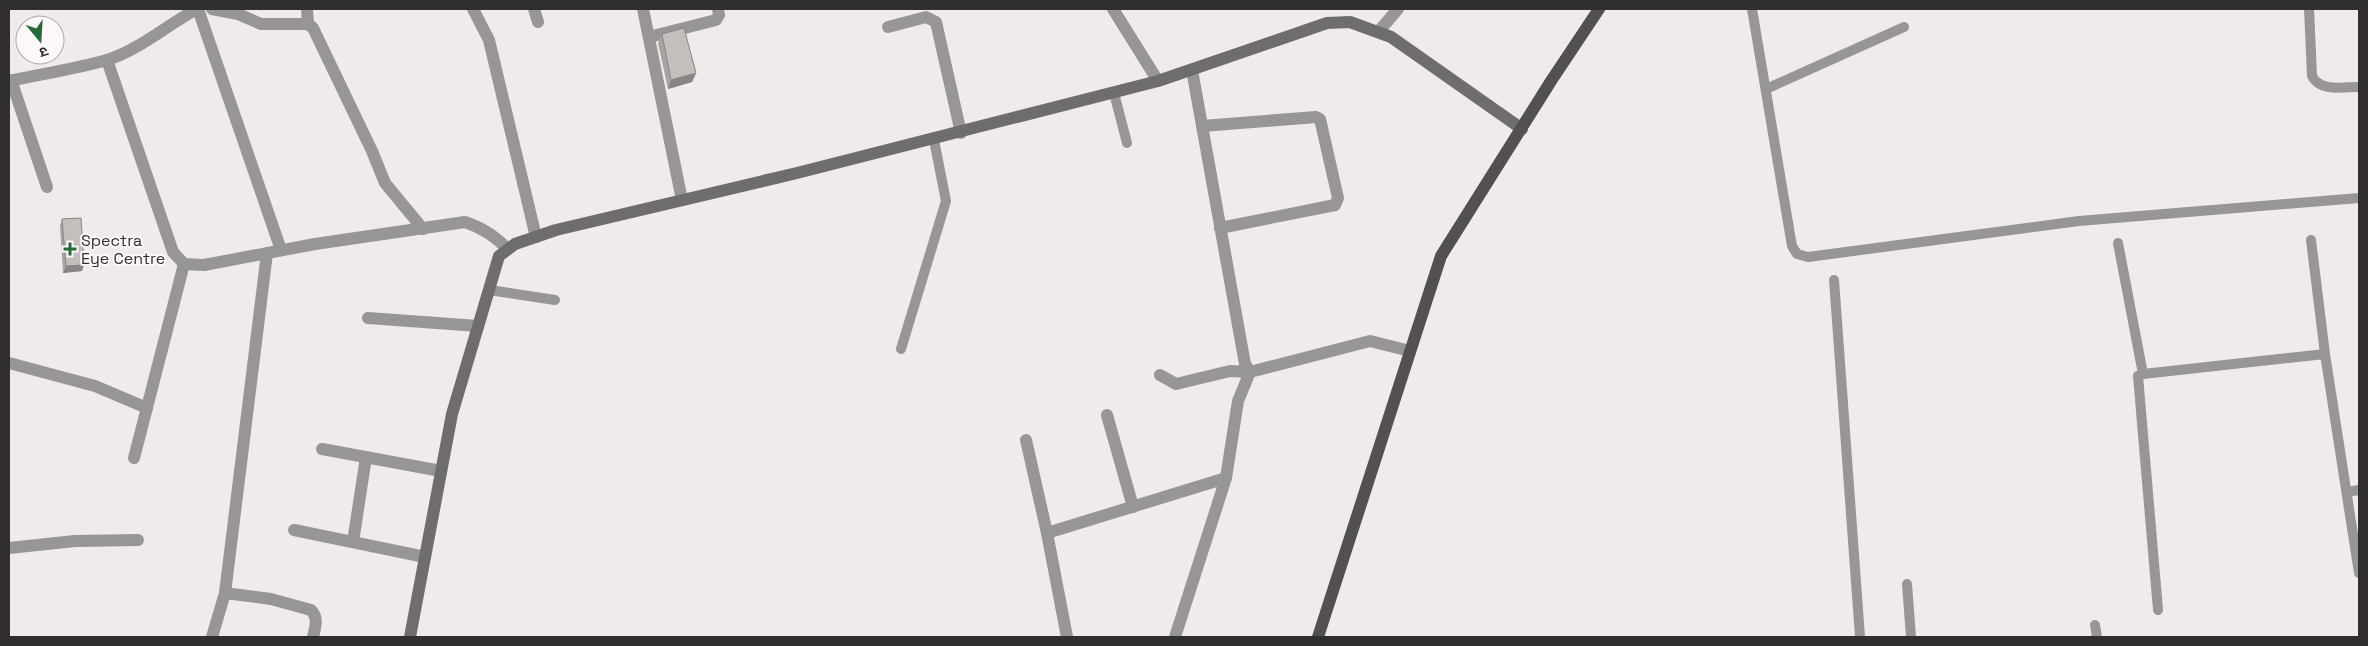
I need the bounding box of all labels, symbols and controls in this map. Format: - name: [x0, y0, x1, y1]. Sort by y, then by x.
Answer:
- north arrow: [15, 15, 65, 65]
- text: उ: [37, 43, 51, 62]
- place label: Spectra Eye Centre: [81, 230, 165, 269]
- marker: Spectra Eye Centre: [63, 242, 77, 256]

